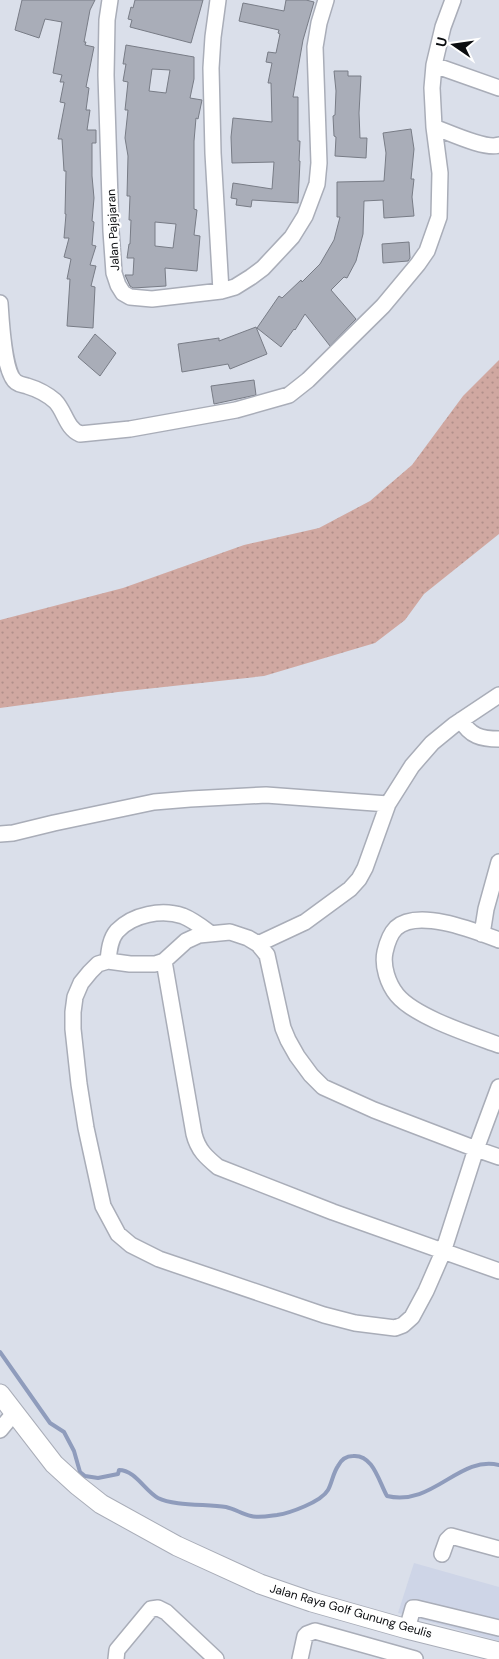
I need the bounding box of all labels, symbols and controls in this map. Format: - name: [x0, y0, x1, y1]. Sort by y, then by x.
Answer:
- north arrow: [429, 20, 479, 70]
- text: U: [431, 35, 451, 49]
- street label: Jalan Pajajaran: [103, 189, 123, 271]
- street label: Jalan Raya Golf Gunung Geulis: [268, 1580, 434, 1642]

